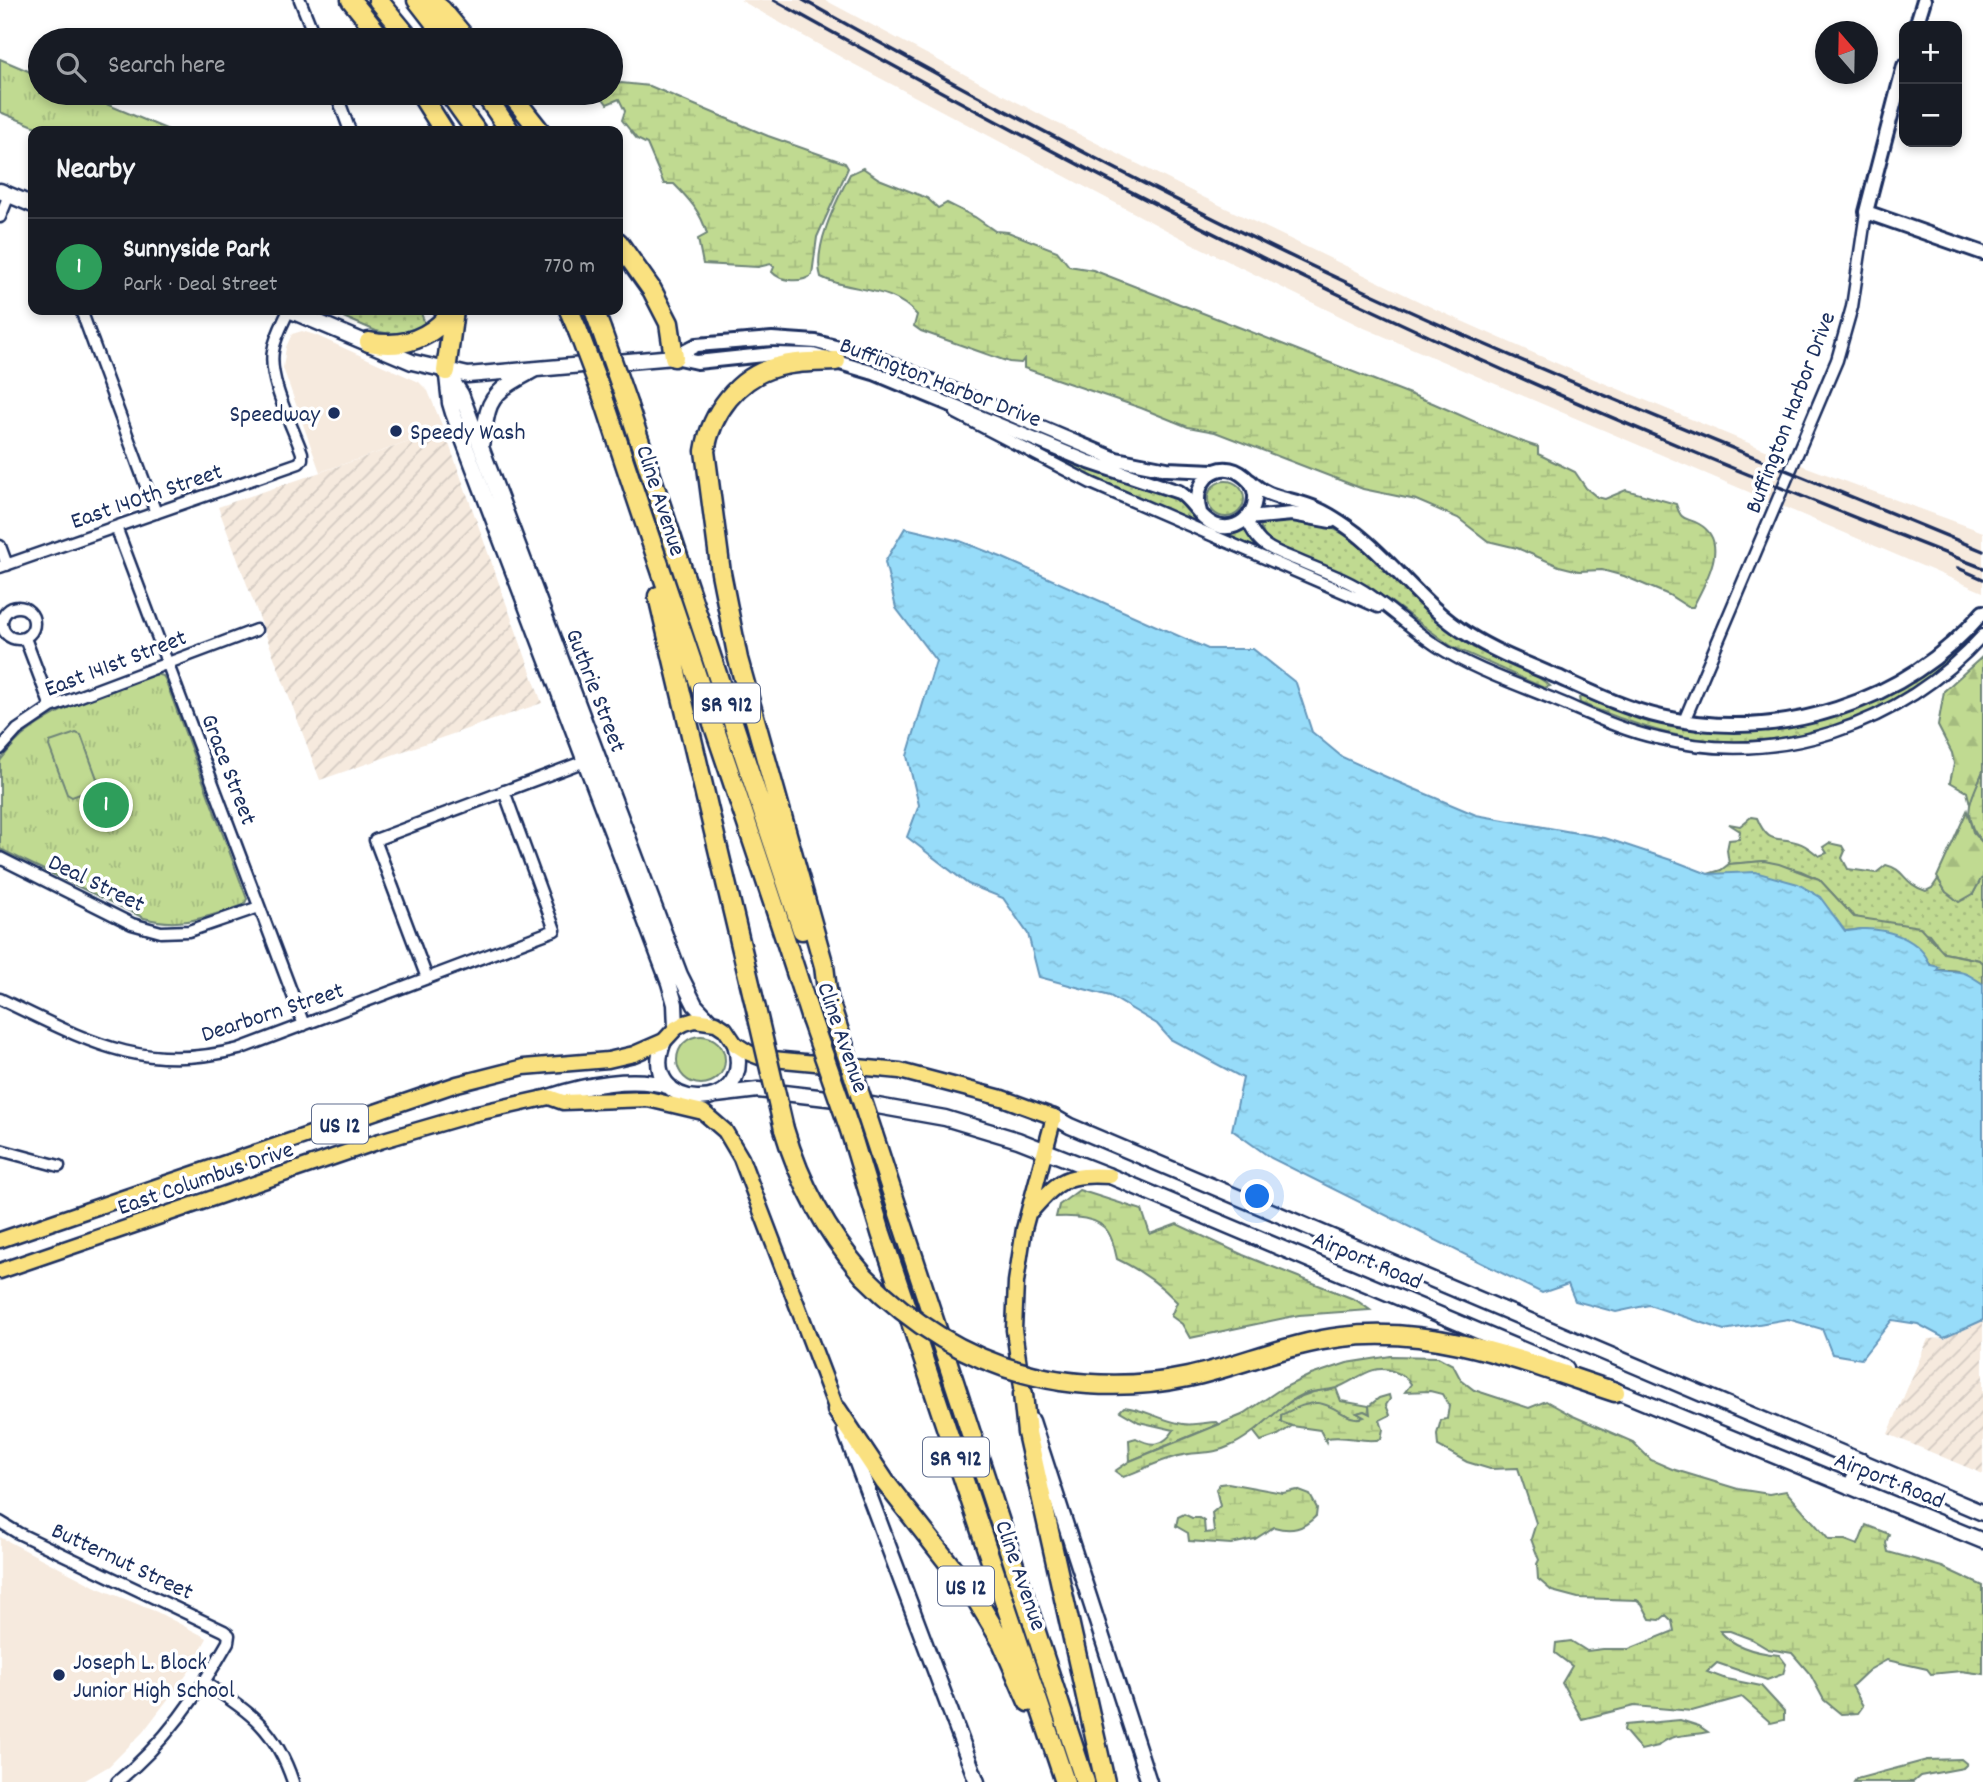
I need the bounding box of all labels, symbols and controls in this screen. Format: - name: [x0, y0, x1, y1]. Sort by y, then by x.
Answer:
- north arrow: [1815, 21, 1878, 84]
- map controls: [1899, 21, 1962, 147]
- button: +: [1899, 21, 1962, 84]
- search box: [28, 28, 623, 105]
- icon: search: [52, 48, 90, 86]
- text: Search here: [108, 48, 226, 85]
- button: −: [1899, 84, 1962, 147]
- text: Nearby: [56, 150, 134, 193]
- text: Sunnyside Park: [123, 232, 270, 269]
- text: 1: [76, 251, 82, 284]
- text: 770 m: [544, 251, 595, 284]
- text: Park · Deal Street: [123, 269, 277, 302]
- street label: Buffington Harbor Drive: [1738, 307, 1846, 519]
- street label: Buffington Harbor Drive: [834, 330, 1046, 438]
- place label: Speedway: [230, 399, 321, 433]
- marker: Speedway: [326, 405, 342, 421]
- place label: Speedy Wash: [410, 417, 525, 451]
- marker: Speedy Wash: [388, 423, 404, 439]
- street label: Cline Avenue: [625, 441, 693, 561]
- street label: East 140th Street: [66, 456, 228, 540]
- street label: East 141st Street: [40, 622, 192, 708]
- street label: Guthrie Street: [555, 624, 633, 758]
- road number: SR 912: [694, 684, 760, 722]
- street label: Grace Street: [190, 710, 264, 831]
- pin: 1: [83, 779, 129, 831]
- street label: Deal Street: [42, 847, 150, 923]
- street label: Dearborn Street: [197, 975, 349, 1053]
- street label: Cline Avenue: [806, 978, 876, 1098]
- road number: US 12: [312, 1105, 368, 1144]
- street label: East Columbus Drive: [113, 1134, 299, 1226]
- your location: [1240, 1179, 1274, 1213]
- street label: Airport Road: [1307, 1223, 1427, 1300]
- road number: SR 912: [923, 1438, 989, 1476]
- street label: Airport Road: [1829, 1444, 1949, 1519]
- street label: Butternut Street: [45, 1515, 198, 1611]
- street label: Cline Avenue: [984, 1516, 1054, 1636]
- road number: US 12: [938, 1567, 994, 1606]
- place label: Joseph L. Block Junior High School: [73, 1647, 235, 1709]
- marker: Joseph L. Block Junior High School: [51, 1667, 67, 1683]

